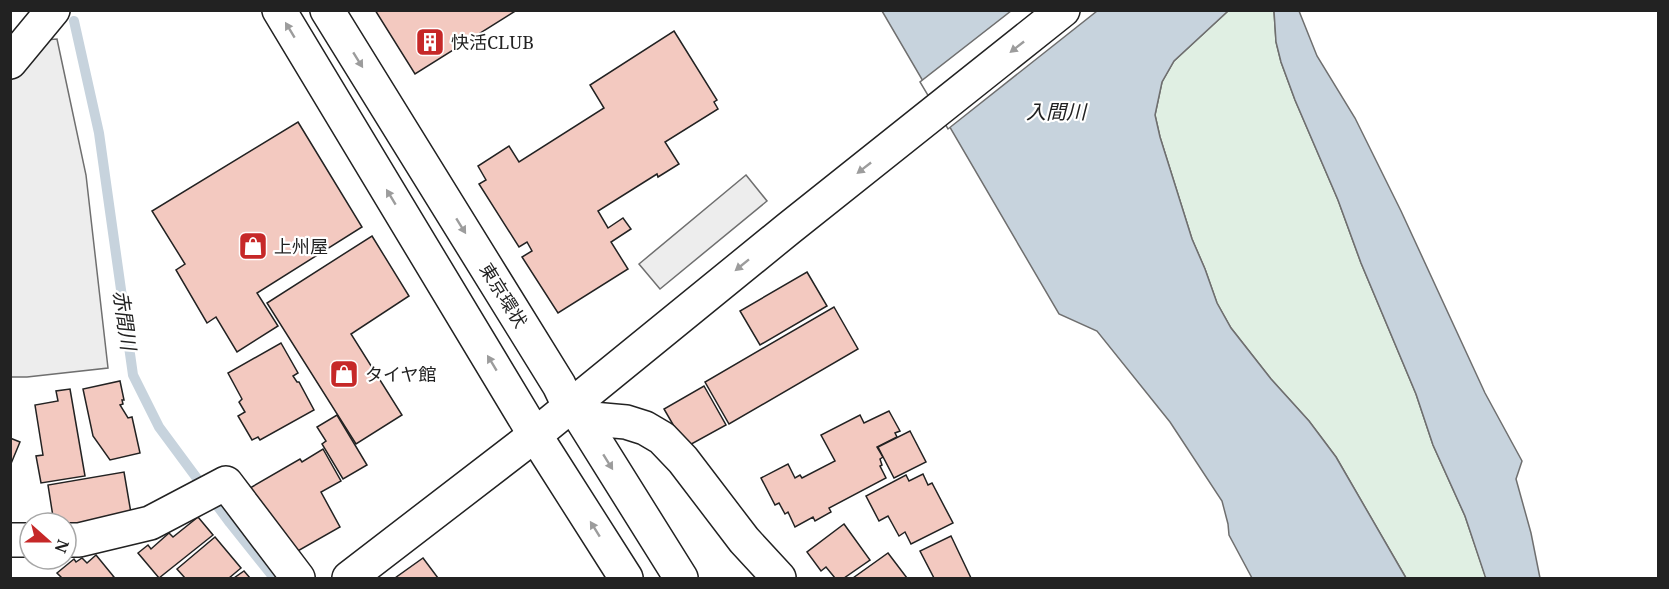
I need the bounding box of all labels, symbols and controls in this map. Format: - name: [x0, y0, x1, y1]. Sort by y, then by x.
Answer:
- one-way arrow: [285, 22, 296, 38]
- building icon: 快活CLUB: [414, 26, 446, 58]
- place label: 快活CLUB: [451, 30, 534, 54]
- one-way arrow: [1009, 40, 1025, 53]
- one-way arrow: [352, 52, 363, 68]
- water label: 入間川: [1026, 98, 1088, 125]
- one-way arrow: [856, 162, 872, 175]
- one-way arrow: [386, 189, 397, 205]
- one-way arrow: [455, 218, 466, 234]
- shop icon: 上州屋: [237, 230, 269, 262]
- place label: 上州屋: [274, 234, 328, 258]
- street label: 東京環状: [475, 258, 533, 332]
- one-way arrow: [734, 259, 750, 272]
- water label: 赤間川: [107, 288, 143, 354]
- one-way arrow: [487, 355, 498, 371]
- shop icon: タイヤ館: [328, 358, 360, 390]
- place label: タイヤ館: [365, 362, 436, 386]
- one-way arrow: [603, 454, 614, 470]
- north arrow: [18, 511, 78, 571]
- one-way arrow: [590, 521, 601, 537]
- text: N: [49, 537, 75, 557]

